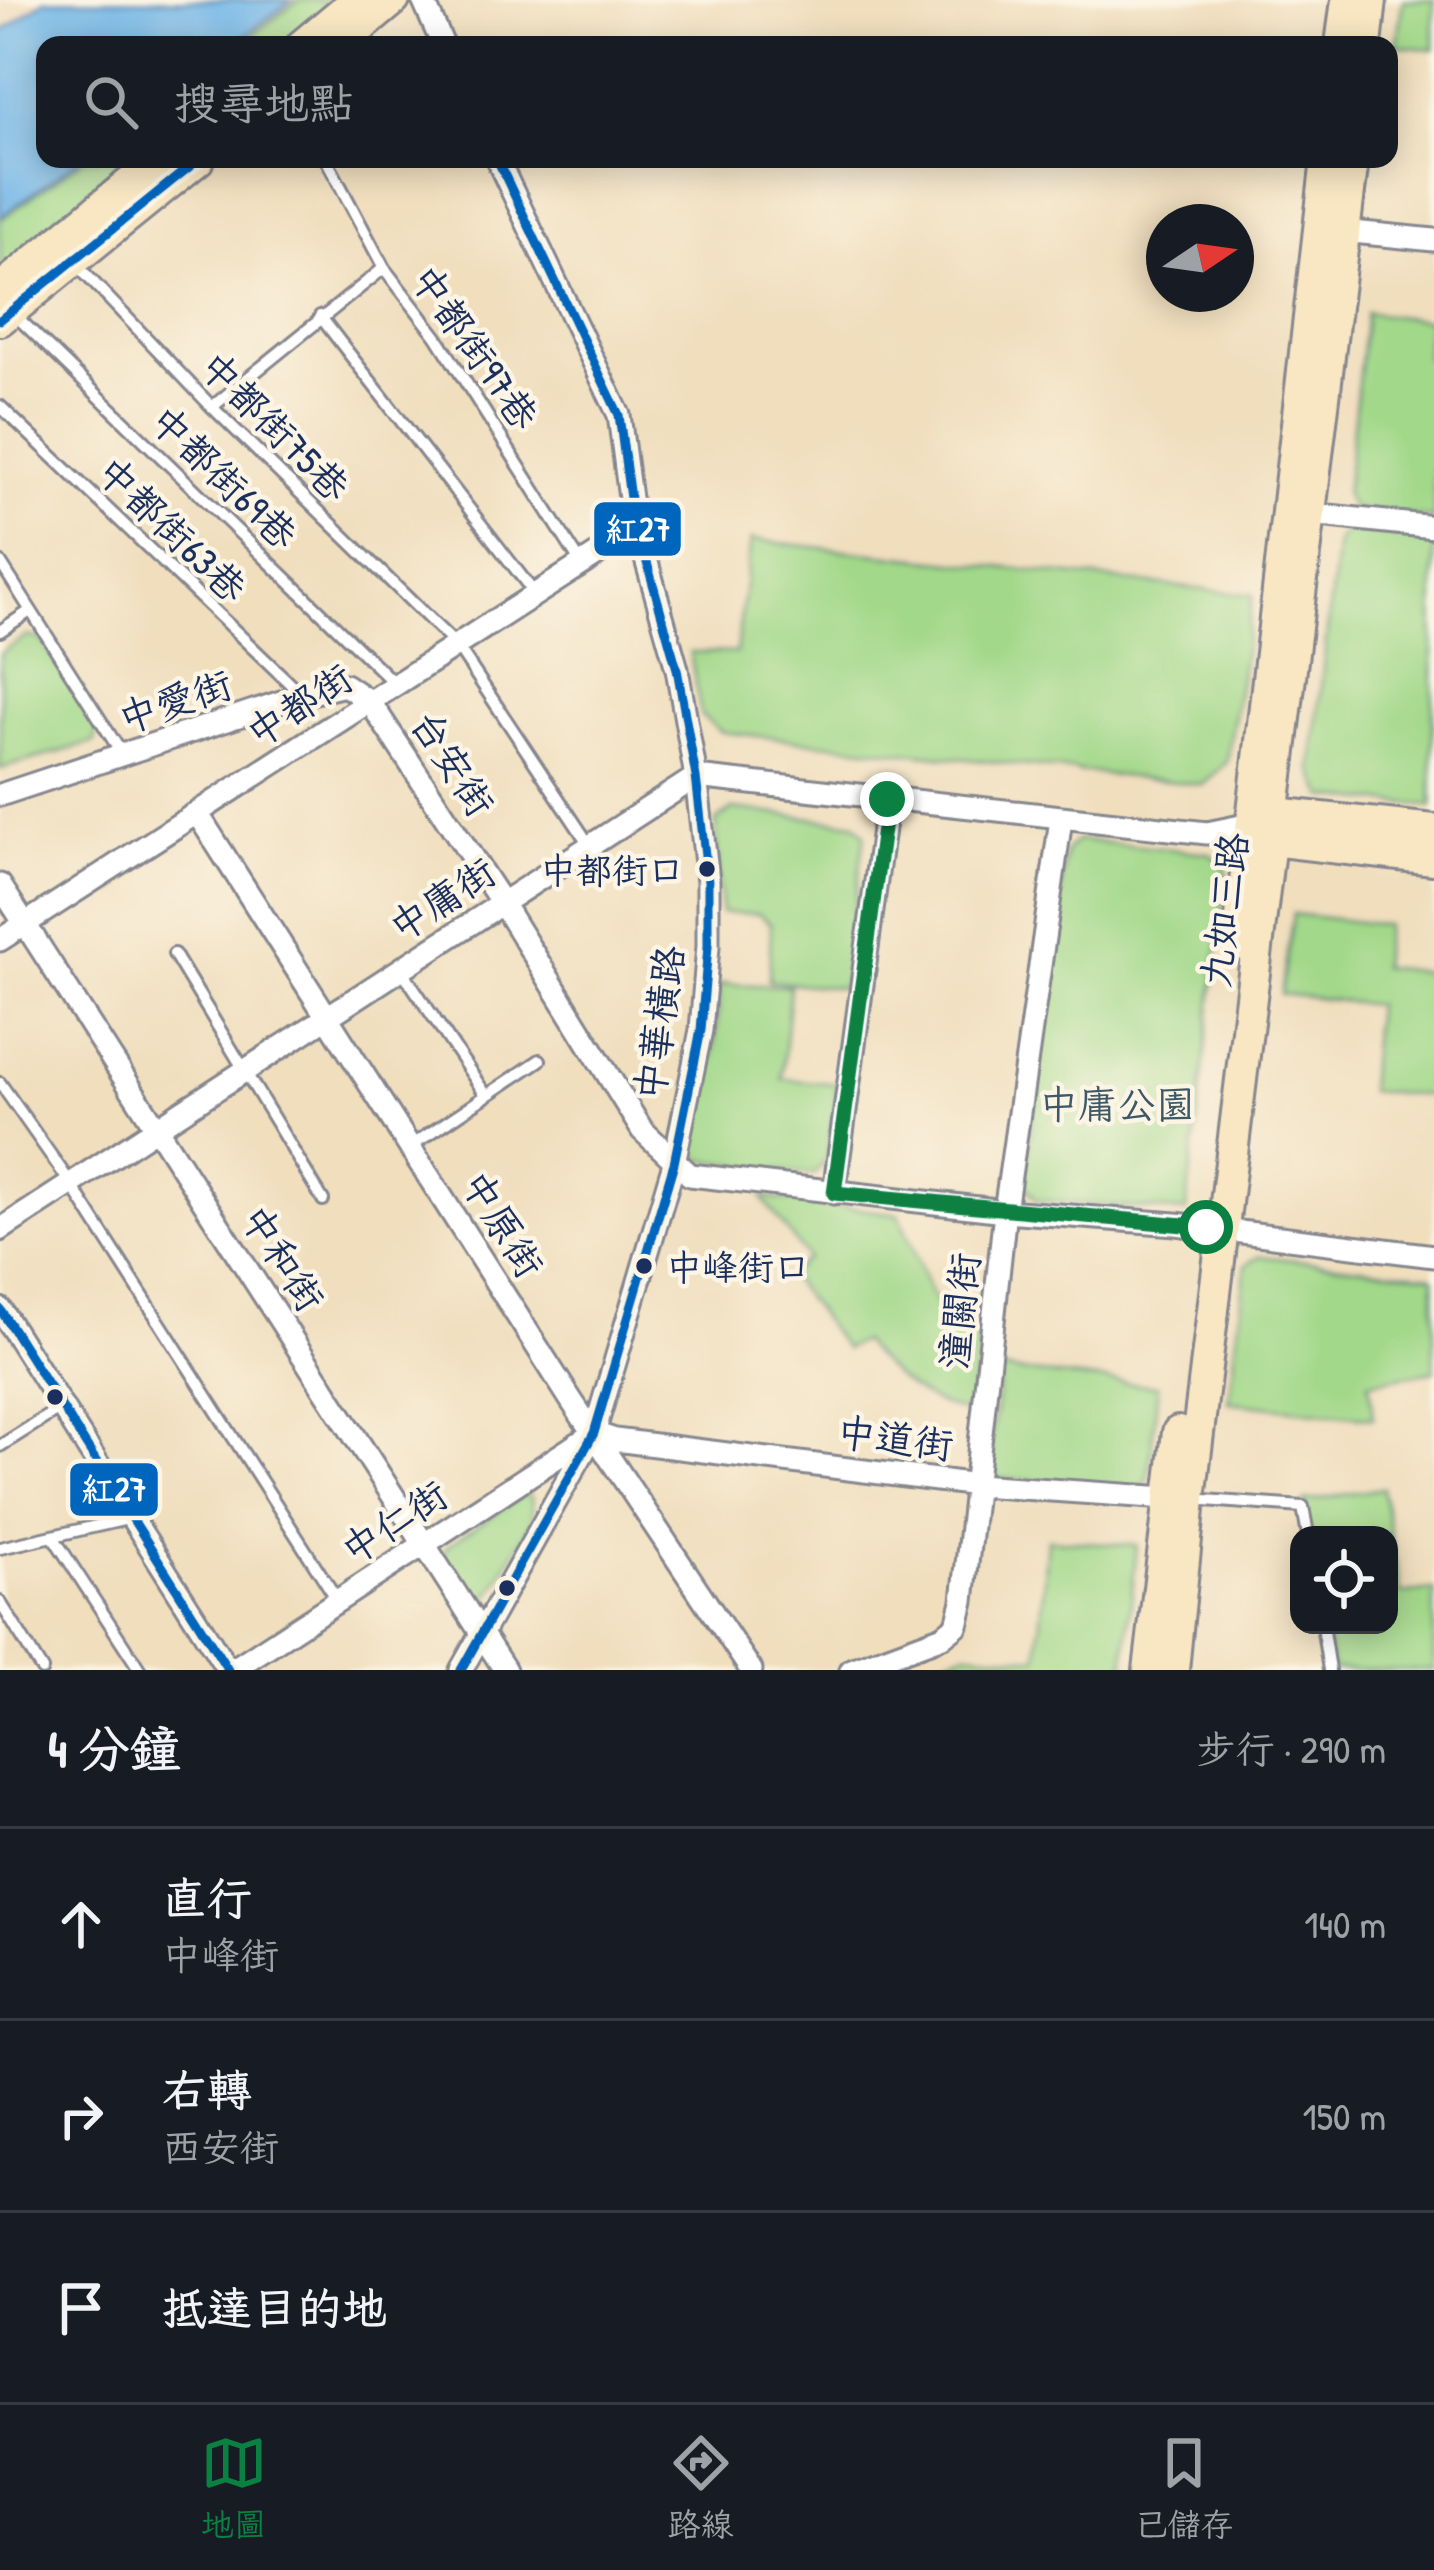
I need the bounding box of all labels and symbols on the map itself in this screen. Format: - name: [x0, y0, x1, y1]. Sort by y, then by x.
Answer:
- north arrow: [1146, 204, 1254, 312]
- street label: 中都街97巷: [399, 254, 551, 440]
- street label: 中都街75巷: [189, 339, 362, 512]
- street label: 中都街69巷: [139, 393, 310, 560]
- street label: 中都街63巷: [86, 444, 259, 613]
- line badge: 紅27: [592, 500, 683, 558]
- text: 紅27: [606, 507, 670, 551]
- street label: 中都街: [235, 650, 362, 759]
- street label: 中愛街: [111, 656, 239, 745]
- street label: 台安街: [399, 699, 508, 826]
- route end: [860, 772, 914, 826]
- street label: 九如三路: [1188, 829, 1259, 991]
- street label: 中庸街: [378, 844, 505, 953]
- place label: 中都街口: [540, 845, 684, 894]
- marker: 中都街口: [696, 858, 718, 880]
- street label: 中華橫路: [621, 942, 696, 1104]
- park label: 中庸公園: [1039, 1077, 1195, 1130]
- street label: 中原街: [450, 1160, 557, 1287]
- street label: 中和街: [229, 1194, 338, 1321]
- route start: [1179, 1200, 1233, 1254]
- place label: 中峰街口: [666, 1242, 810, 1291]
- street label: 潼關街: [926, 1250, 991, 1372]
- marker: 中峰街口: [633, 1255, 655, 1277]
- unlabelled marker: [44, 1386, 66, 1408]
- street label: 中道街: [834, 1404, 956, 1471]
- line badge: 紅27: [68, 1461, 160, 1518]
- text: 紅27: [82, 1467, 146, 1511]
- street label: 中仁街: [330, 1467, 457, 1576]
- unlabelled marker: [496, 1577, 518, 1599]

